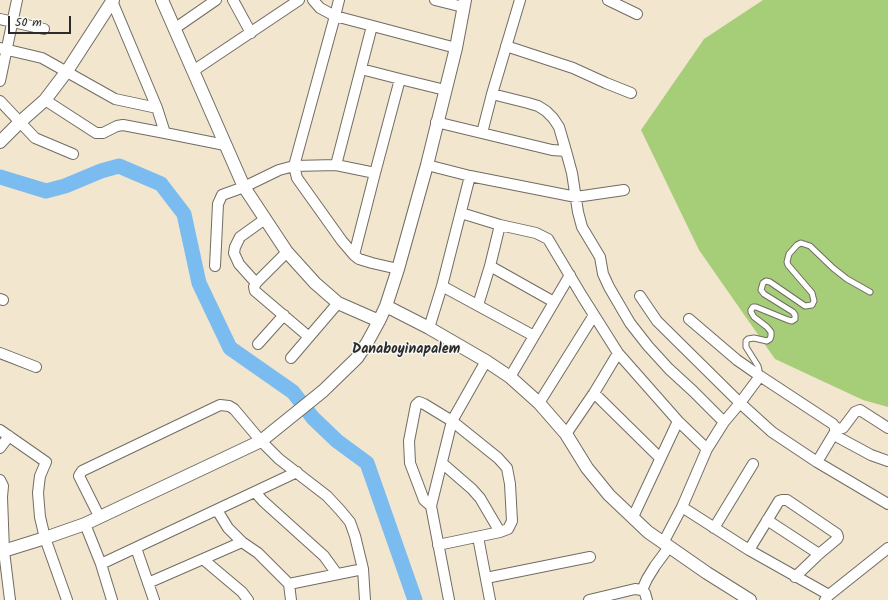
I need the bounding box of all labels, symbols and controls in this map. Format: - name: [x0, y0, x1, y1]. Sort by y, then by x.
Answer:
- scale bar: [10, 8, 73, 34]
- text: 50 m: [15, 13, 42, 32]
- district label: Danaboyinapalem: [352, 343, 460, 359]

